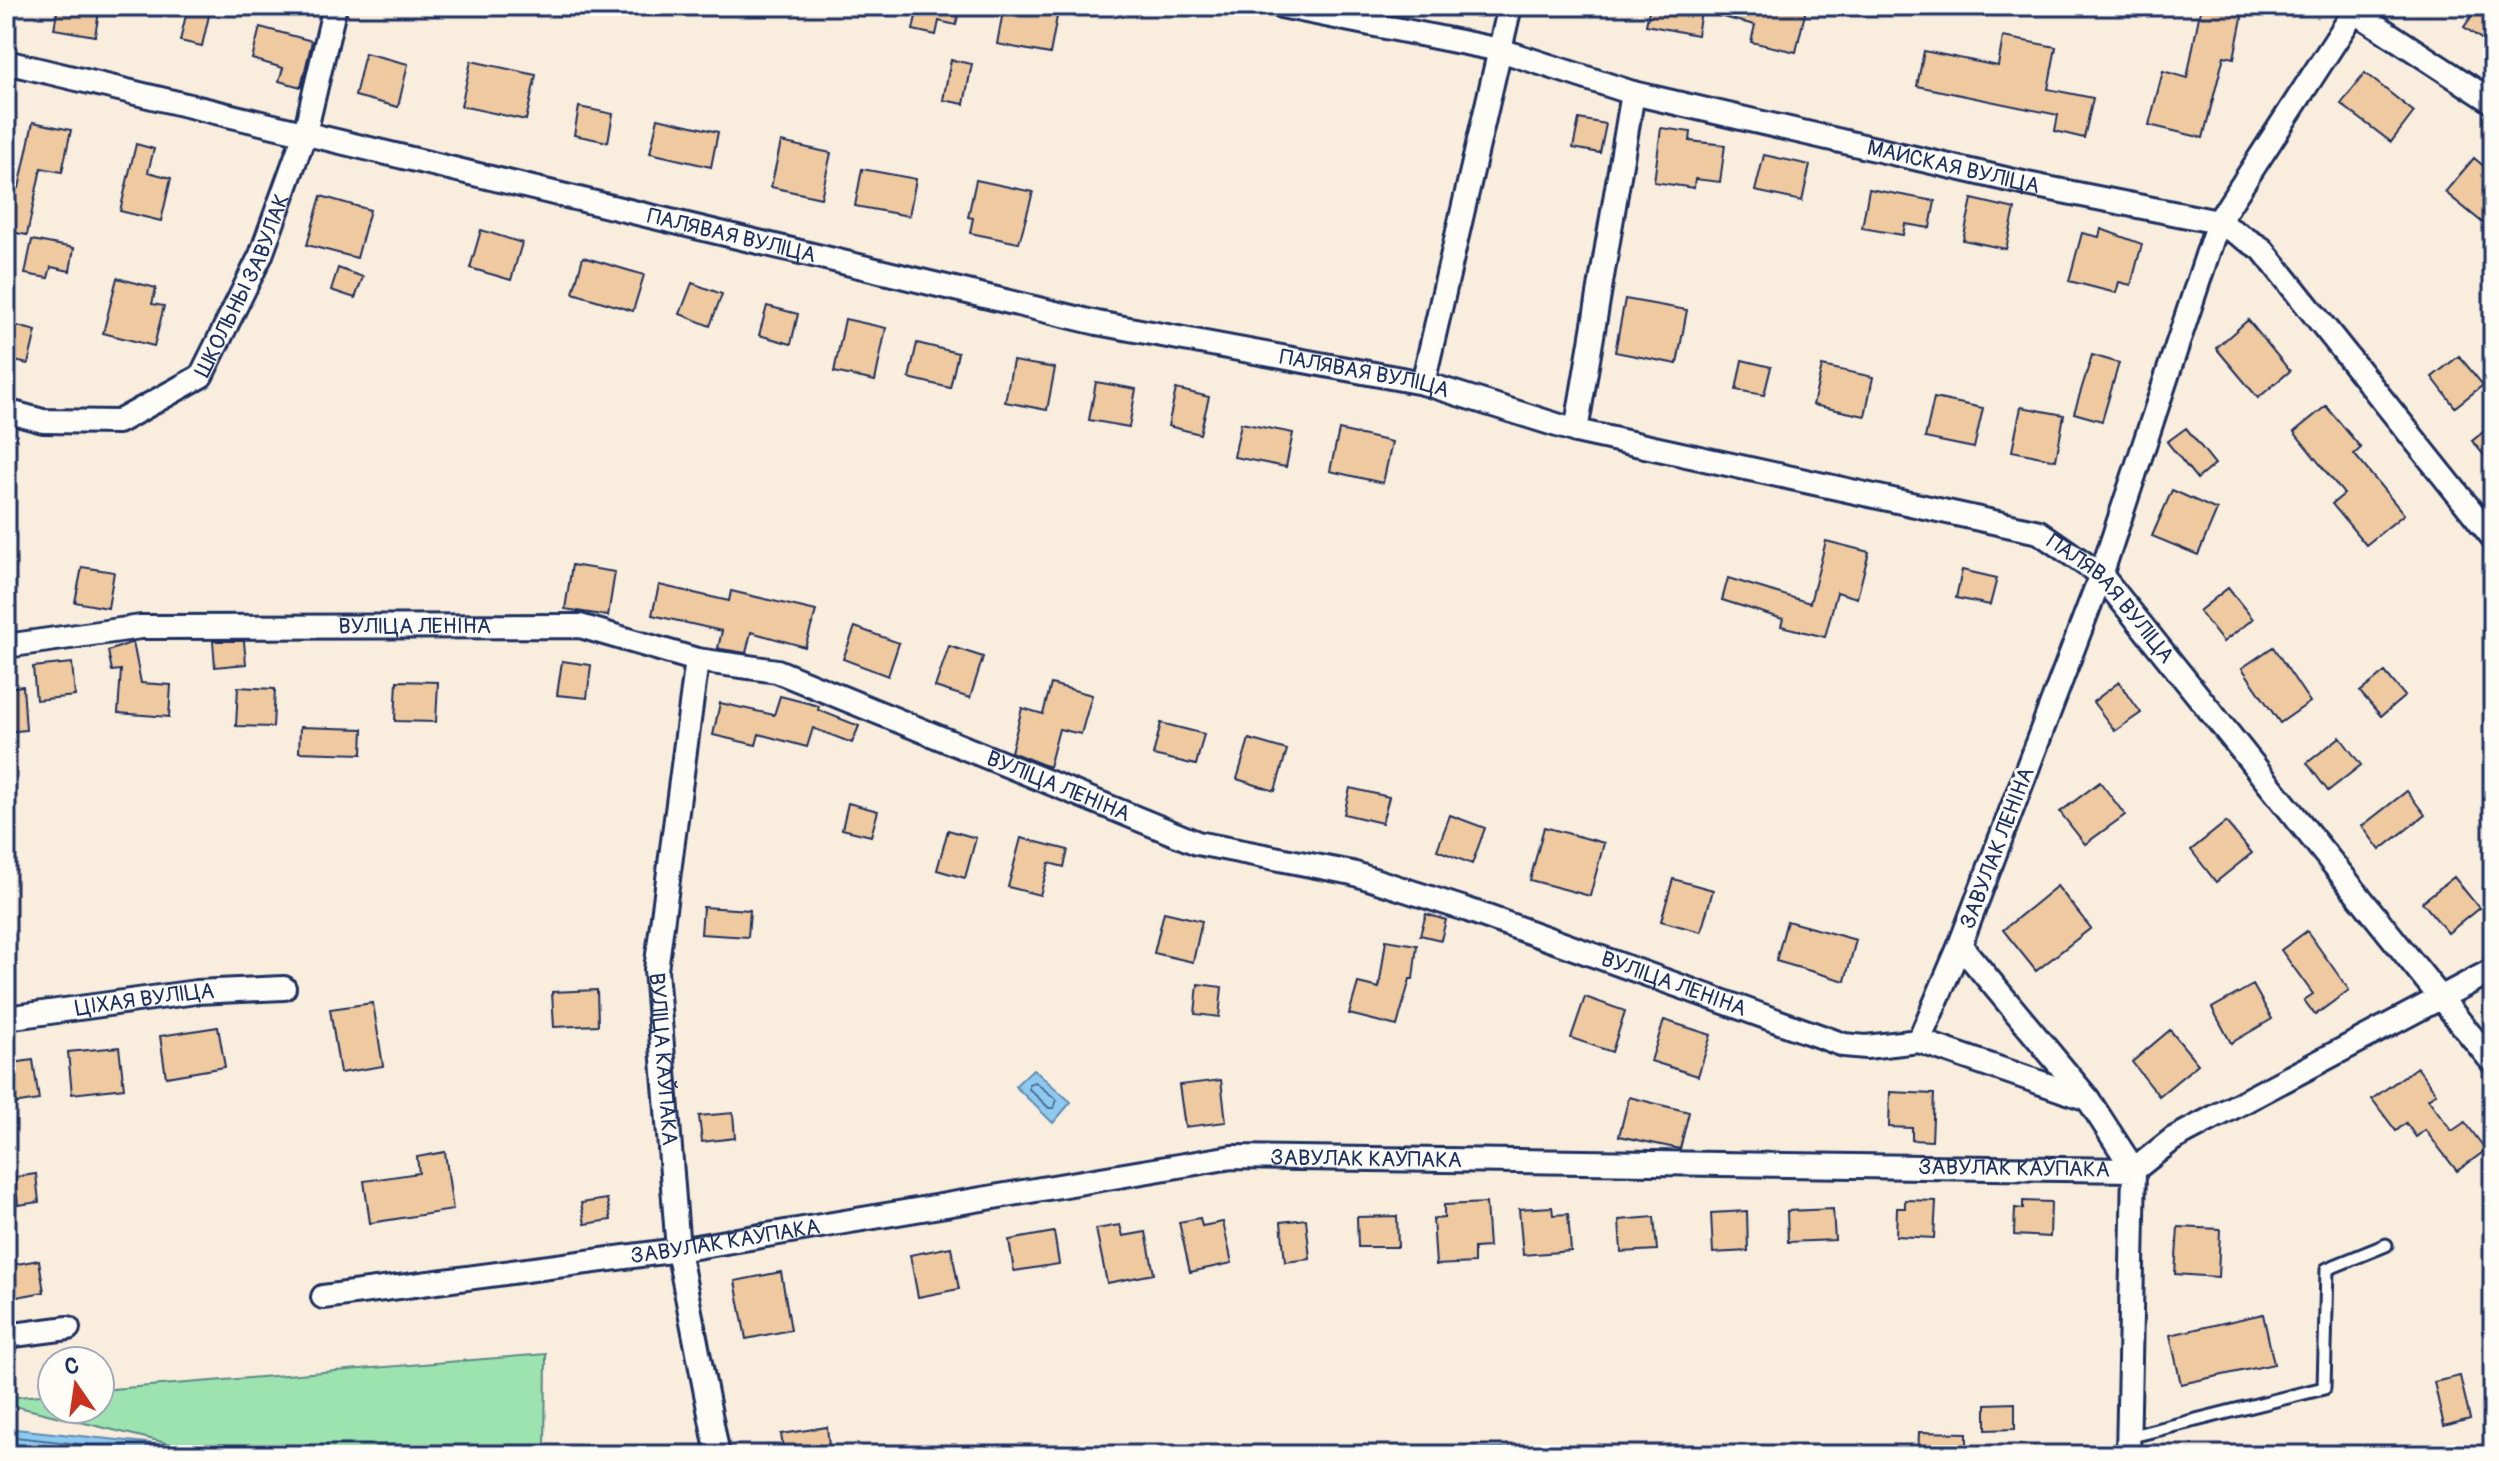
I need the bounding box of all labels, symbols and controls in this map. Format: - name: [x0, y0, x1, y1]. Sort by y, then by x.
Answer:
- street label: МАЙСКАЯ ВУЛІЦА: [1864, 134, 2042, 200]
- street label: ШКОЛЬНЫ ЗАВУЛАК: [189, 190, 296, 382]
- street label: ПАЛЯВАЯ ВУЛІЦА: [644, 202, 819, 269]
- street label: ПАЛЯВАЯ ВУЛІЦА: [1277, 343, 1453, 404]
- street label: ПАЛЯВАЯ ВУЛІЦА: [2041, 527, 2180, 669]
- street label: ВУЛІЦА ЛЕНІНА: [338, 612, 491, 641]
- street label: ВУЛІЦА ЛЕНІНА: [982, 744, 1134, 828]
- street label: ЗАВУЛАК ЛЕНІНА: [1953, 763, 2041, 933]
- street label: ВУЛІЦА ЛЕНІНА: [1597, 945, 1750, 1023]
- street label: ВУЛІЦА КАЎПАКА: [642, 972, 684, 1147]
- street label: ЦІХАЯ ВУЛІЦА: [73, 977, 215, 1022]
- street label: ЗАВУЛАК КАЎПАКА: [1270, 1144, 1462, 1174]
- street label: ЗАВУЛАК КАЎПАКА: [1918, 1153, 2110, 1184]
- street label: ЗАВУЛАК КАЎПАКА: [629, 1212, 822, 1270]
- north arrow: [36, 1345, 116, 1425]
- text: С: [62, 1351, 82, 1382]

